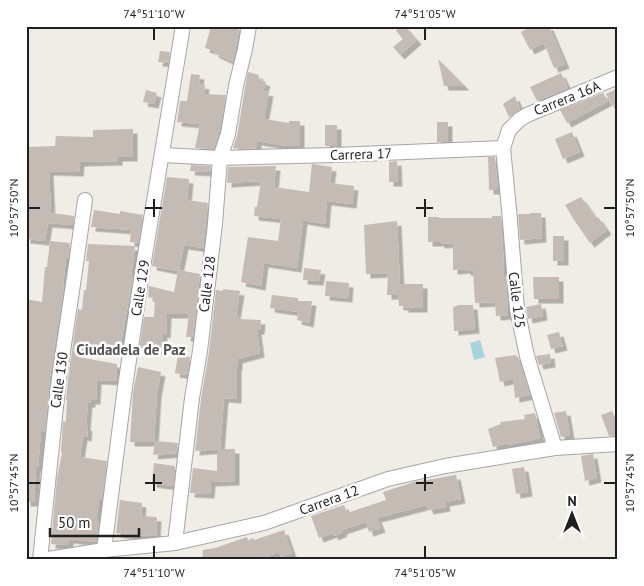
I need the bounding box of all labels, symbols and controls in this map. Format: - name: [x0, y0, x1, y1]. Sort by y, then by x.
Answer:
- text: 74°51'10"W: [123, 6, 185, 21]
- text: 74°51'05"W: [394, 6, 456, 21]
- street label: Carrera 16A: [531, 76, 604, 119]
- street label: Carrera 17: [330, 144, 392, 164]
- text: 10°57'50"N: [6, 178, 21, 238]
- text: 10°57'50"N: [622, 178, 637, 238]
- street label: Calle 128: [195, 255, 219, 313]
- street label: Calle 129: [127, 259, 153, 317]
- street label: Calle 125: [505, 271, 529, 329]
- district label: Ciudadela de Paz: [76, 340, 186, 359]
- street label: Calle 130: [46, 350, 72, 409]
- text: 10°57'45"N: [6, 453, 21, 513]
- text: 10°57'45"N: [622, 453, 637, 513]
- street label: Carrera 12: [297, 481, 361, 519]
- north arrow: [546, 488, 596, 538]
- text: N: [567, 492, 577, 510]
- scale bar: [50, 506, 139, 538]
- text: 50 m: [58, 513, 91, 532]
- text: 74°51'10"W: [123, 565, 185, 580]
- text: 74°51'05"W: [394, 565, 456, 580]

